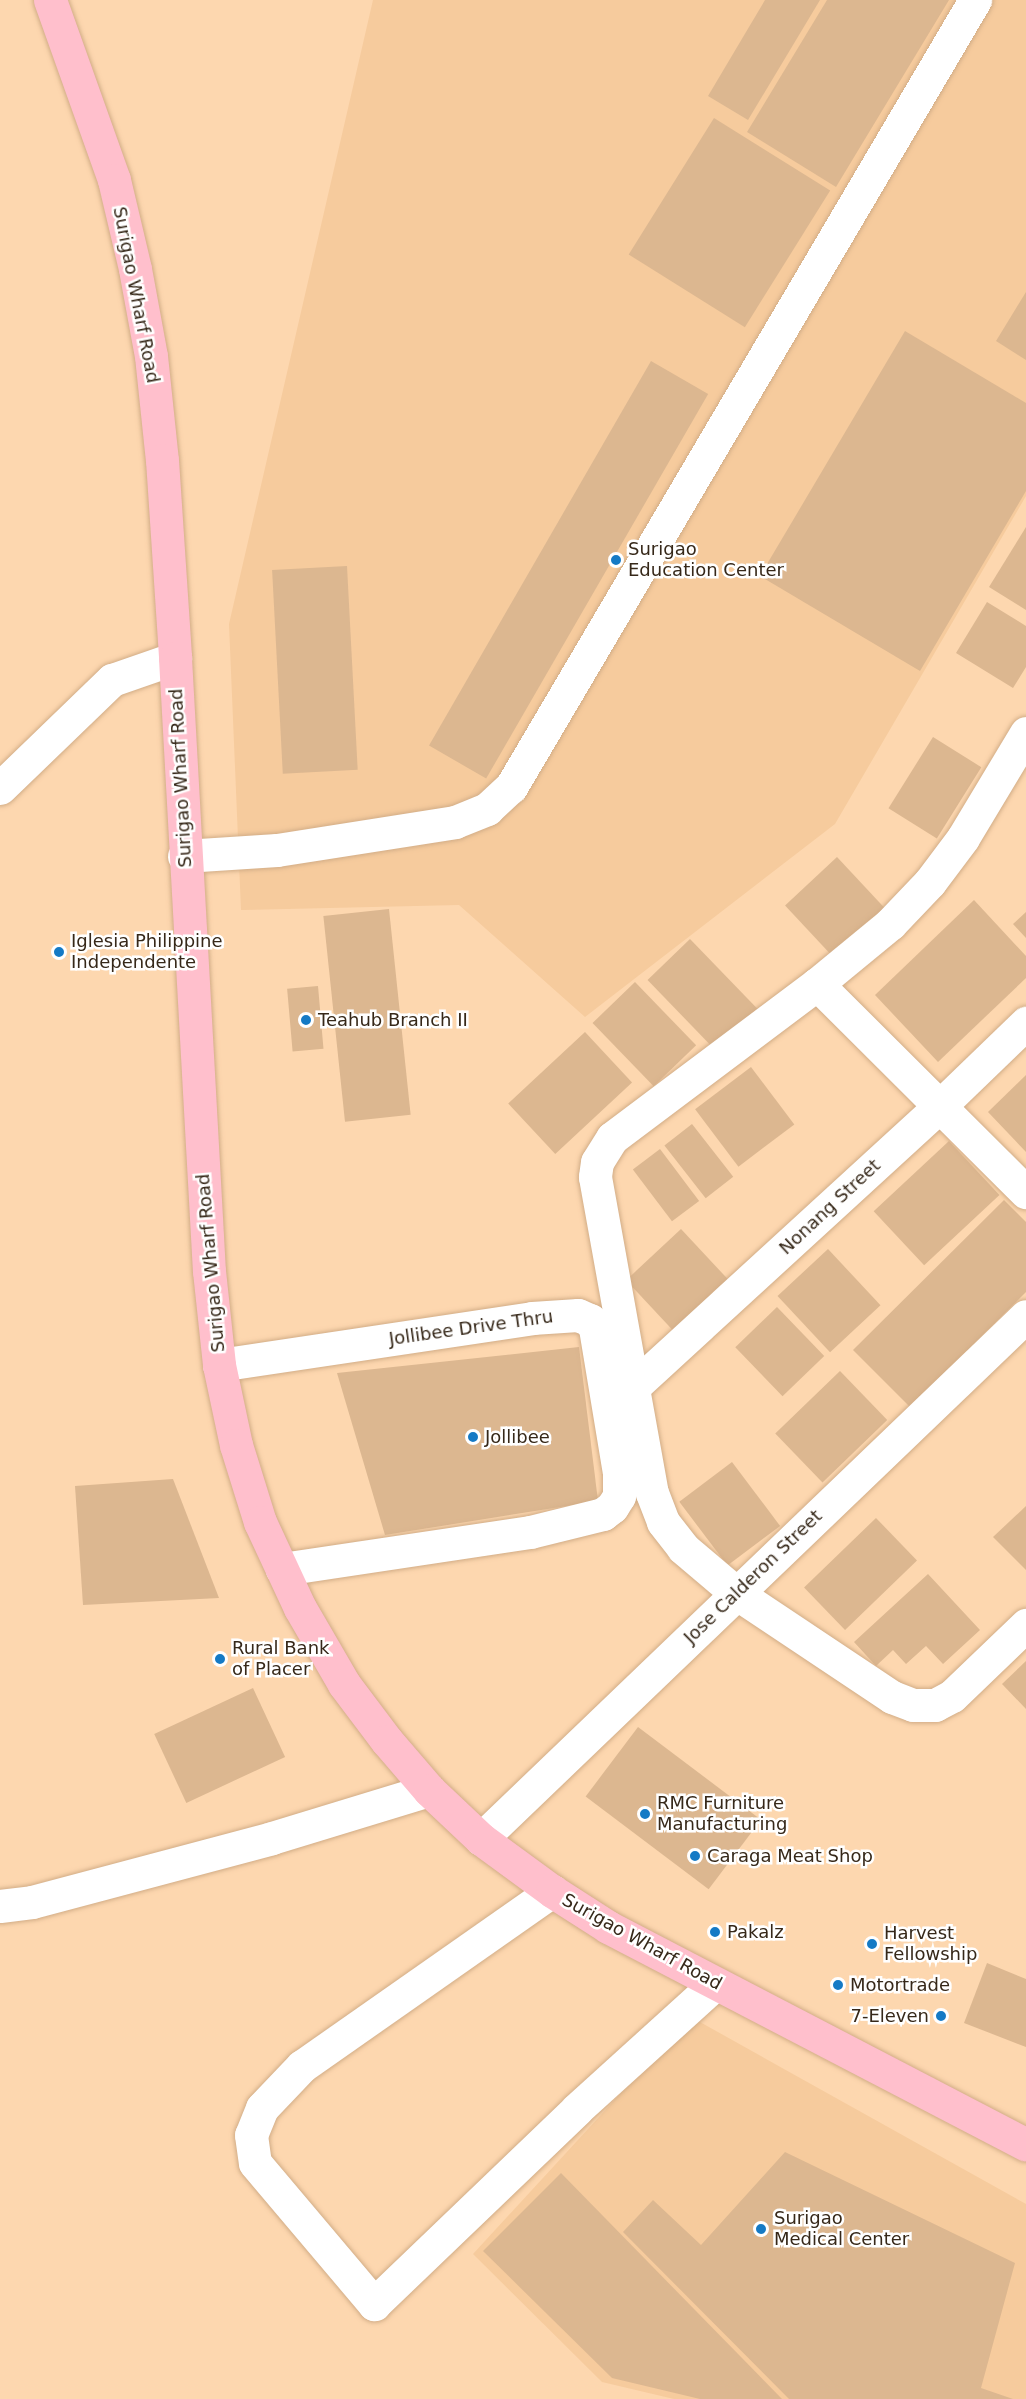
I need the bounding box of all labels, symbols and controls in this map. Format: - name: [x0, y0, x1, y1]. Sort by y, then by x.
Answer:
- street label: Surigao Wharf Road: [108, 205, 164, 385]
- place label: Surigao Education Center: [628, 539, 784, 582]
- marker: Surigao Education Center: [609, 553, 623, 567]
- street label: Surigao Wharf Road: [166, 688, 196, 868]
- place label: Iglesia Philippine Independente: [71, 931, 223, 974]
- marker: Iglesia Philippine Independente: [52, 945, 66, 959]
- place label: Teahub Branch II: [318, 1009, 468, 1031]
- marker: Teahub Branch II: [299, 1013, 313, 1027]
- street label: Nonang Street: [775, 1155, 885, 1259]
- street label: Surigao Wharf Road: [192, 1173, 230, 1353]
- street label: Jollibee Drive Thru: [388, 1306, 554, 1350]
- place label: Jollibee: [485, 1426, 550, 1448]
- marker: Jollibee: [466, 1430, 480, 1444]
- street label: Jose Calderon Street: [680, 1506, 826, 1648]
- place label: Rural Bank of Placer: [232, 1638, 329, 1680]
- marker: Rural Bank of Placer: [213, 1652, 227, 1666]
- place label: RMC Furniture Manufacturing: [657, 1793, 787, 1836]
- marker: RMC Furniture Manufacturing: [638, 1807, 652, 1821]
- place label: Caraga Meat Shop: [707, 1845, 873, 1867]
- marker: Caraga Meat Shop: [688, 1849, 702, 1863]
- street label: Surigao Wharf Road: [558, 1889, 726, 1995]
- place label: Pakalz: [727, 1921, 784, 1943]
- place label: Harvest Fellowship: [884, 1923, 977, 1966]
- marker: Pakalz: [708, 1925, 722, 1939]
- marker: Harvest Fellowship: [865, 1937, 879, 1951]
- place label: Motortrade: [850, 1974, 950, 1996]
- marker: Motortrade: [831, 1978, 845, 1992]
- place label: 7-Eleven: [850, 2005, 929, 2027]
- marker: 7-Eleven: [934, 2009, 948, 2023]
- place label: Surigao Medical Center: [774, 2208, 909, 2250]
- marker: Surigao Medical Center: [752, 2220, 770, 2238]

